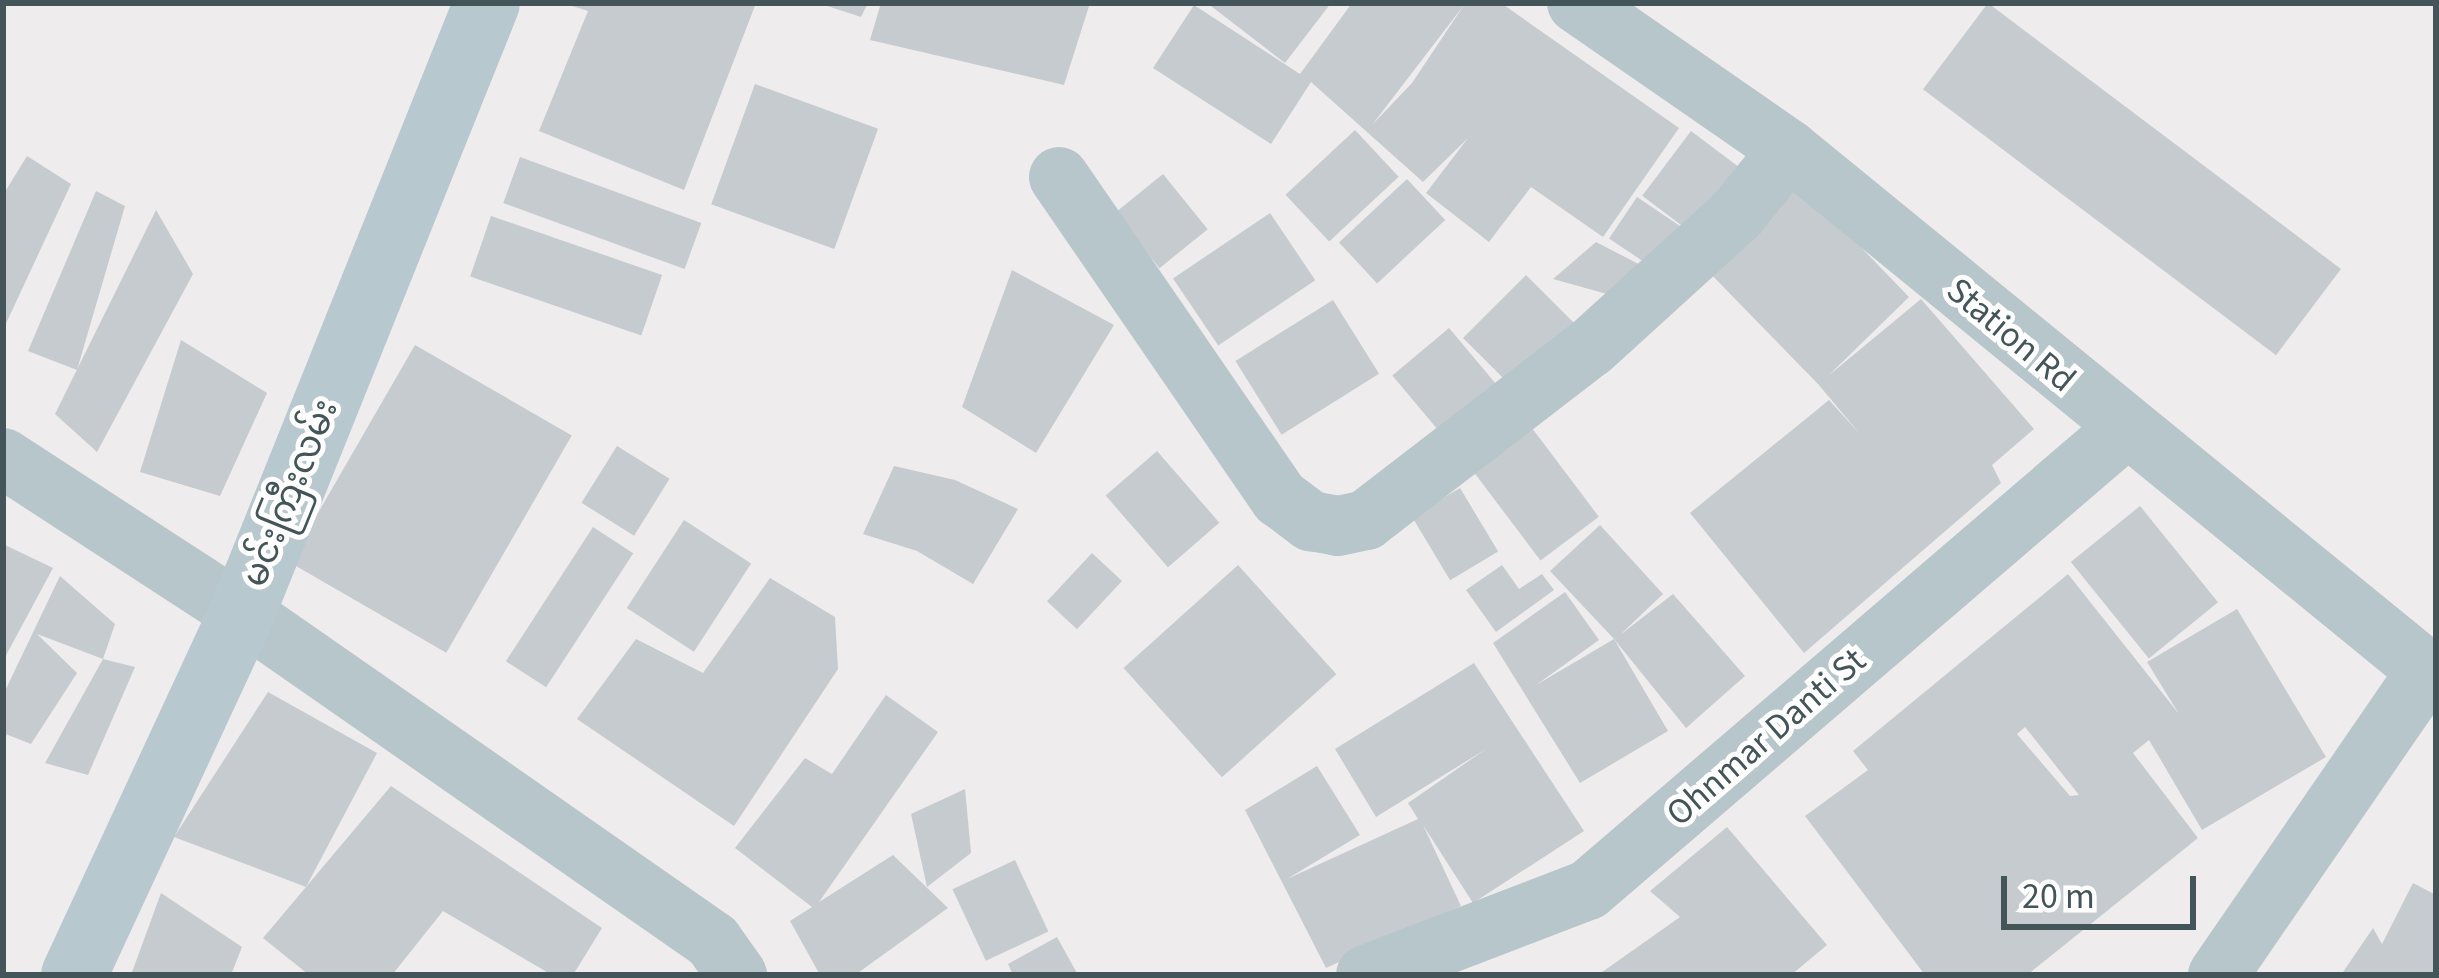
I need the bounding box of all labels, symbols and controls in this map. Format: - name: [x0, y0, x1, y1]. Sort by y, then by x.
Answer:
- street label: Station Rd: [1938, 269, 2084, 401]
- street label: မင်းကြီးလမ်း: [233, 393, 347, 593]
- street label: Ohnmar Danti St: [1658, 639, 1874, 835]
- scale bar: [2007, 852, 2202, 926]
- text: 20 m: [2022, 871, 2095, 922]

